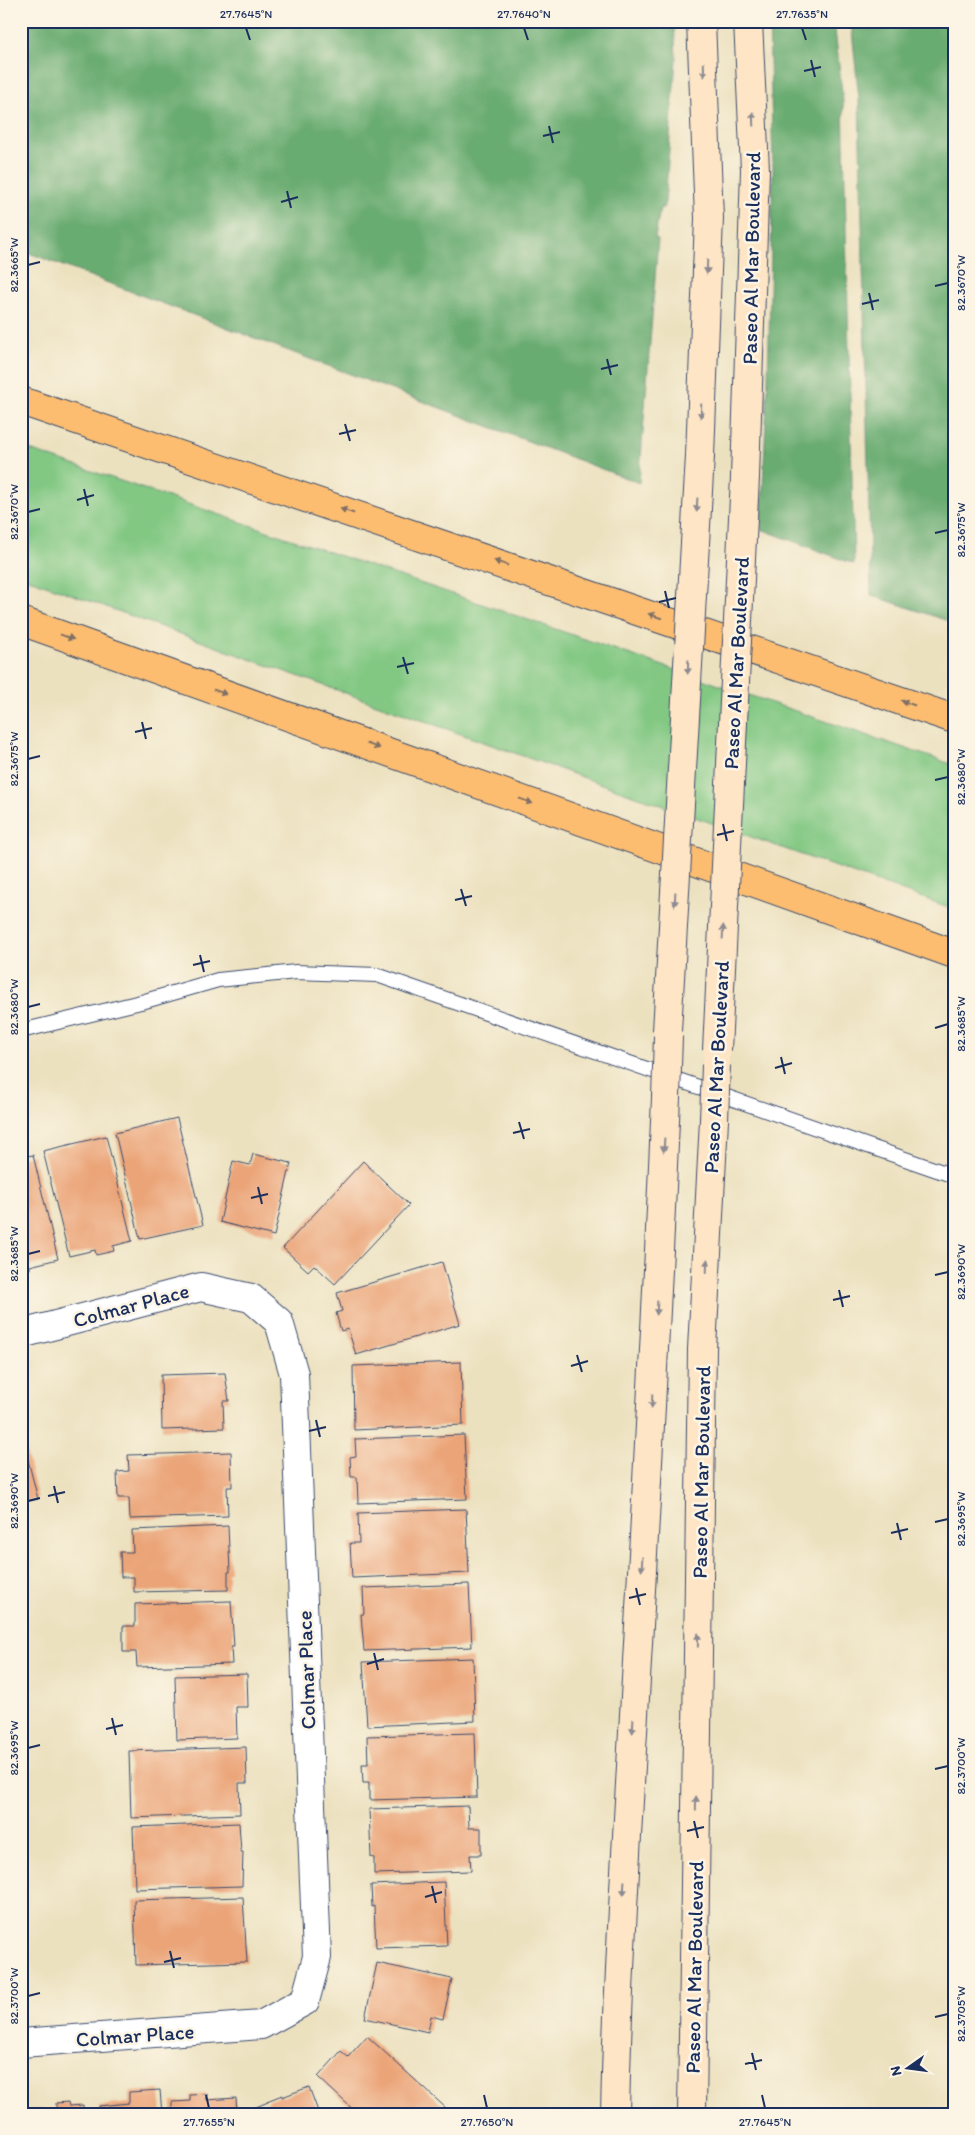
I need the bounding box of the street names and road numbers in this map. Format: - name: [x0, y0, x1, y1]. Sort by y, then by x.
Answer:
- street label: Paseo Al Mar Boulevard: [737, 151, 765, 365]
- street label: Paseo Al Mar Boulevard: [718, 556, 754, 770]
- street label: Paseo Al Mar Boulevard: [698, 960, 734, 1174]
- street label: Colmar Place: [70, 1278, 192, 1332]
- street label: Paseo Al Mar Boulevard: [687, 1365, 715, 1579]
- street label: Colmar Place: [291, 1610, 321, 1730]
- street label: Paseo Al Mar Boulevard: [680, 1860, 708, 2074]
- street label: Colmar Place: [75, 2018, 195, 2052]

